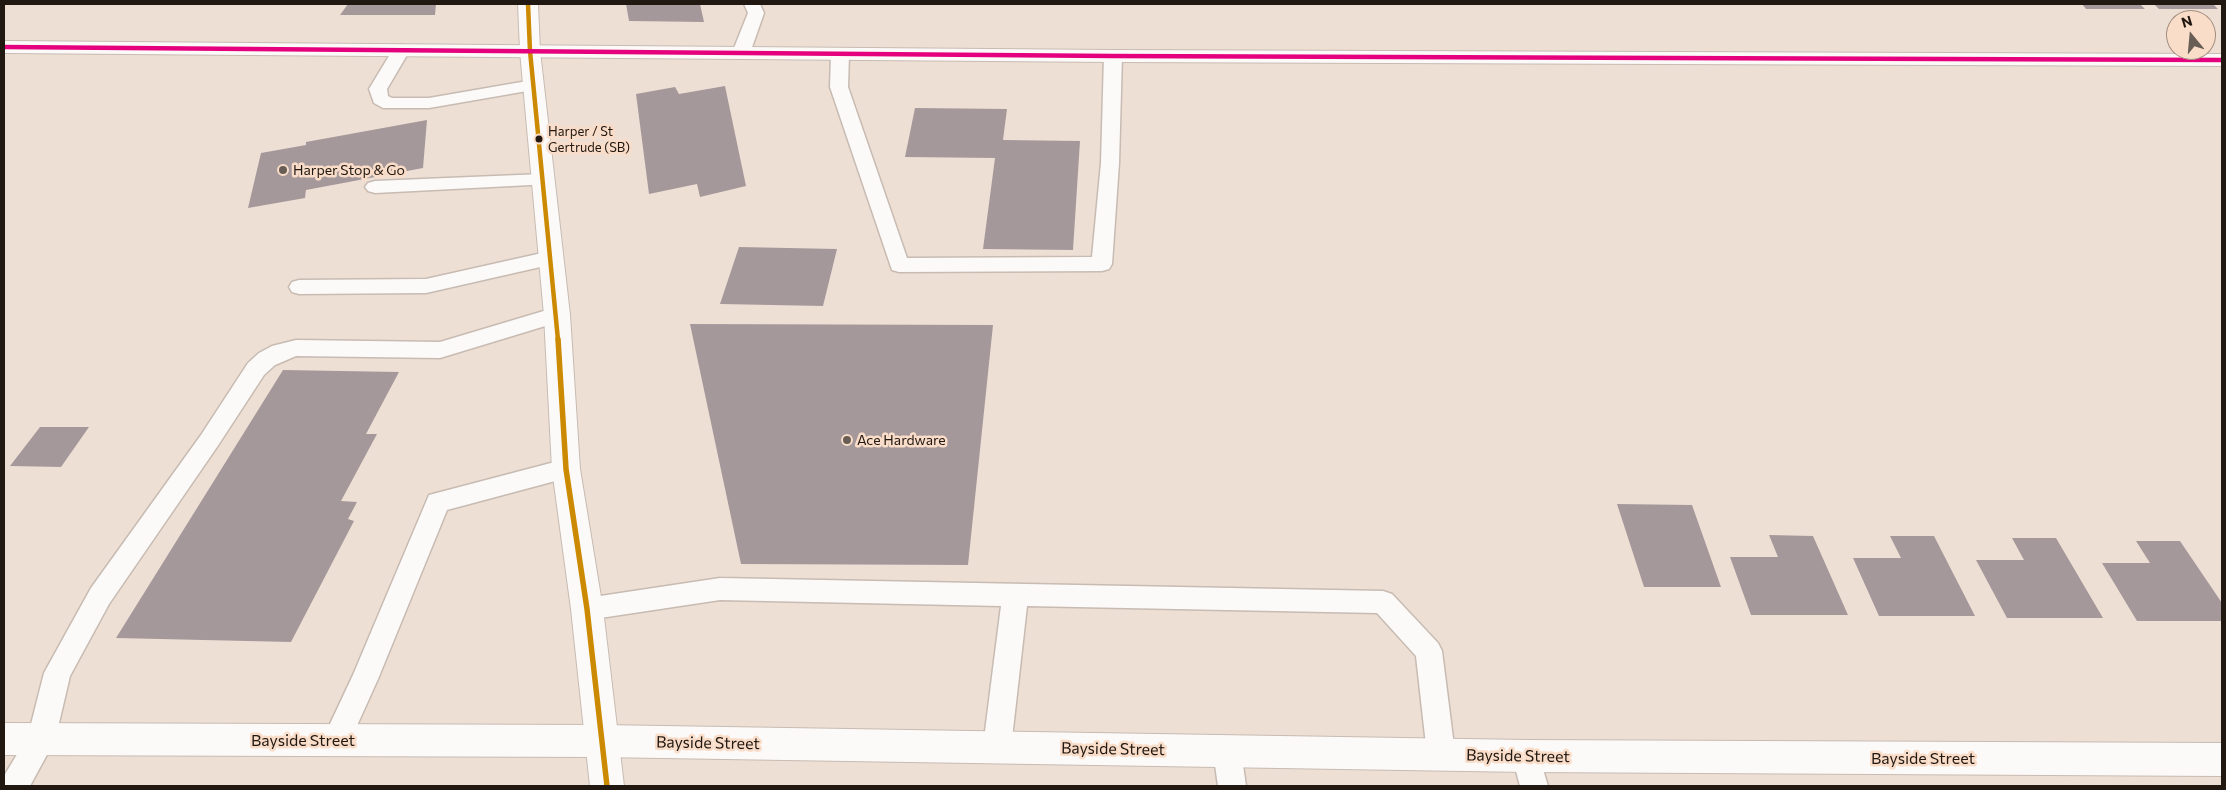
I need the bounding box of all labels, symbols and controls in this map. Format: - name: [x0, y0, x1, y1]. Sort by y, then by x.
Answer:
- north arrow: [2166, 10, 2216, 60]
- text: N: [2179, 11, 2194, 31]
- place label: Harper / St Gertrude (SB): [548, 124, 630, 155]
- marker: Harper / St Gertrude (SB): [534, 134, 544, 144]
- place label: Harper Stop & Go: [293, 162, 405, 178]
- marker: Harper Stop & Go: [277, 164, 289, 176]
- place label: Ace Hardware: [857, 432, 946, 448]
- marker: Ace Hardware: [841, 434, 853, 446]
- street label: Bayside Street: [251, 731, 355, 751]
- street label: Bayside Street: [656, 732, 760, 754]
- street label: Bayside Street: [1061, 738, 1165, 760]
- street label: Bayside Street: [1466, 745, 1570, 767]
- street label: Bayside Street: [1871, 749, 1975, 769]

